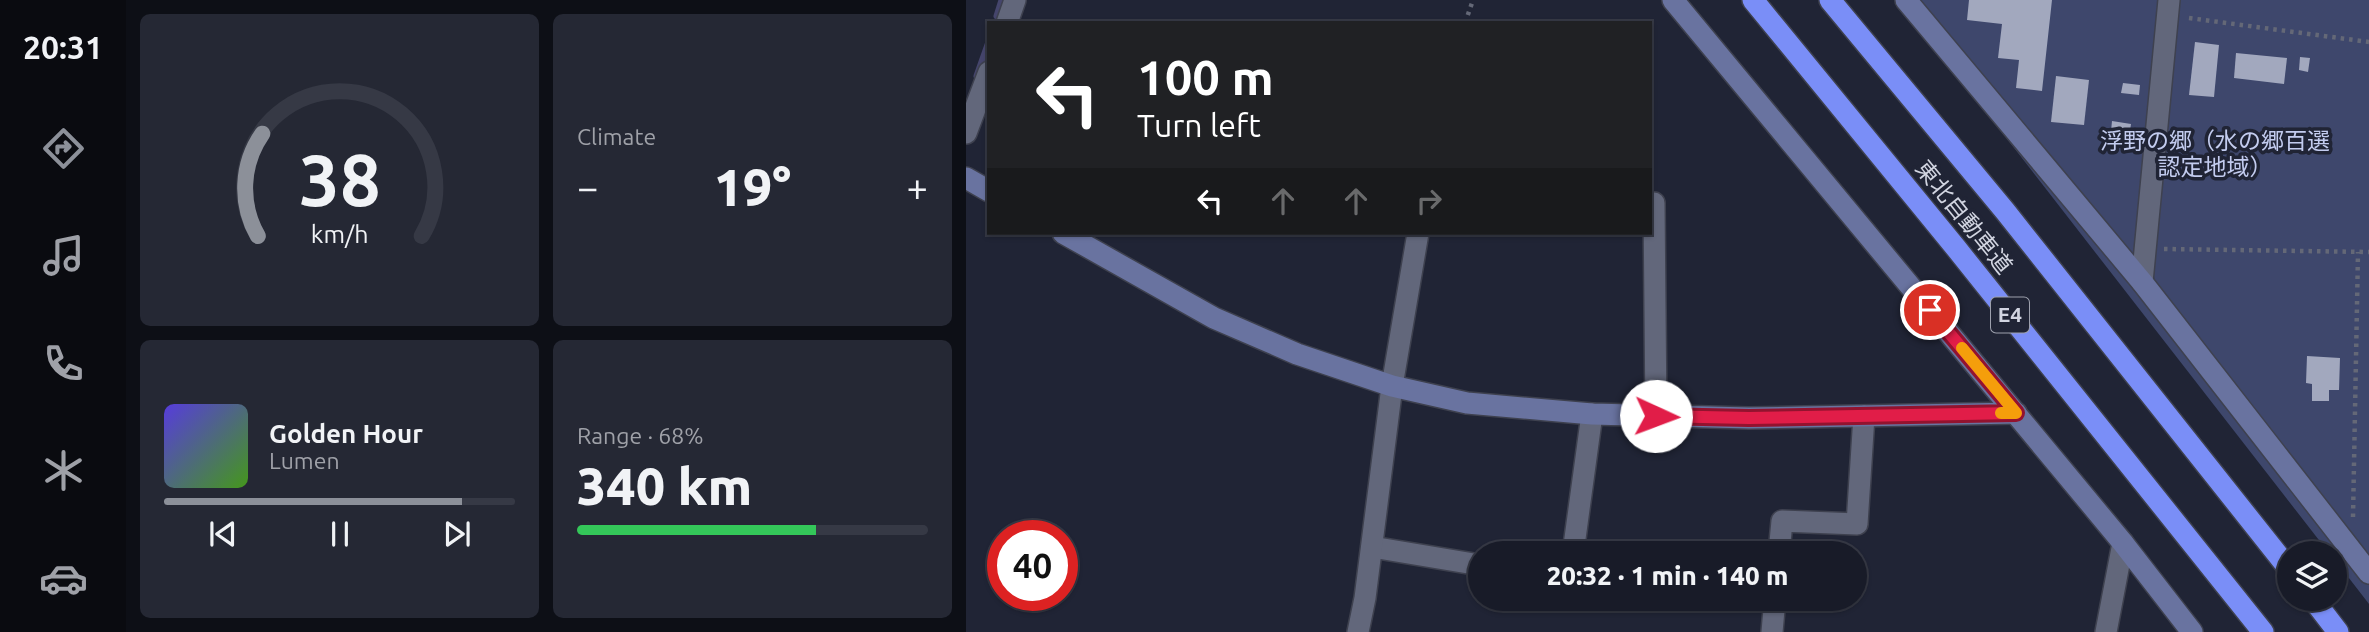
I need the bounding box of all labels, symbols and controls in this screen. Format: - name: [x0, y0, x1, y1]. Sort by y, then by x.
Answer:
- text: 20:31: [23, 29, 103, 65]
- icon: left: [1022, 49, 1113, 140]
- text: 100 m: [1137, 49, 1274, 104]
- text: Turn left: [1137, 107, 1261, 143]
- icon: directions: [39, 124, 88, 173]
- text: Climate: [577, 124, 656, 149]
- park label: 浮野の郷（水の郷百選 認定地域）: [2100, 128, 2330, 179]
- text: 38: [298, 138, 381, 220]
- street label: 東北自動車道: [1911, 155, 2018, 278]
- text: 19°: [714, 158, 791, 216]
- text: −: [577, 166, 598, 208]
- text: +: [907, 166, 928, 208]
- icon: left: [1191, 182, 1229, 220]
- icon: ahead: [1264, 182, 1302, 220]
- icon: ahead: [1337, 182, 1375, 220]
- icon: right: [1410, 182, 1448, 220]
- text: km/h: [311, 220, 368, 248]
- icon: music: [39, 231, 88, 280]
- pin: [1900, 280, 1960, 340]
- icon: arrive: [1911, 291, 1949, 329]
- road number: E4: [1991, 298, 2029, 332]
- icon: phone: [39, 339, 88, 388]
- position arrow: [1619, 379, 1693, 453]
- text: Golden Hour: [269, 419, 423, 448]
- text: Range · 68%: [577, 423, 704, 448]
- icon: climate: [39, 446, 88, 495]
- text: Lumen: [269, 448, 340, 473]
- text: 340 km: [577, 457, 752, 515]
- icon: previous: [204, 515, 242, 553]
- icon: pause: [321, 515, 359, 553]
- icon: next: [438, 515, 476, 553]
- speed limit sign: 40: [987, 520, 1078, 611]
- map controls: [2277, 541, 2347, 611]
- button: layers: [2277, 541, 2347, 611]
- icon: car: [39, 554, 88, 603]
- text: 20:32 · 1 min · 140 m: [1547, 561, 1788, 590]

